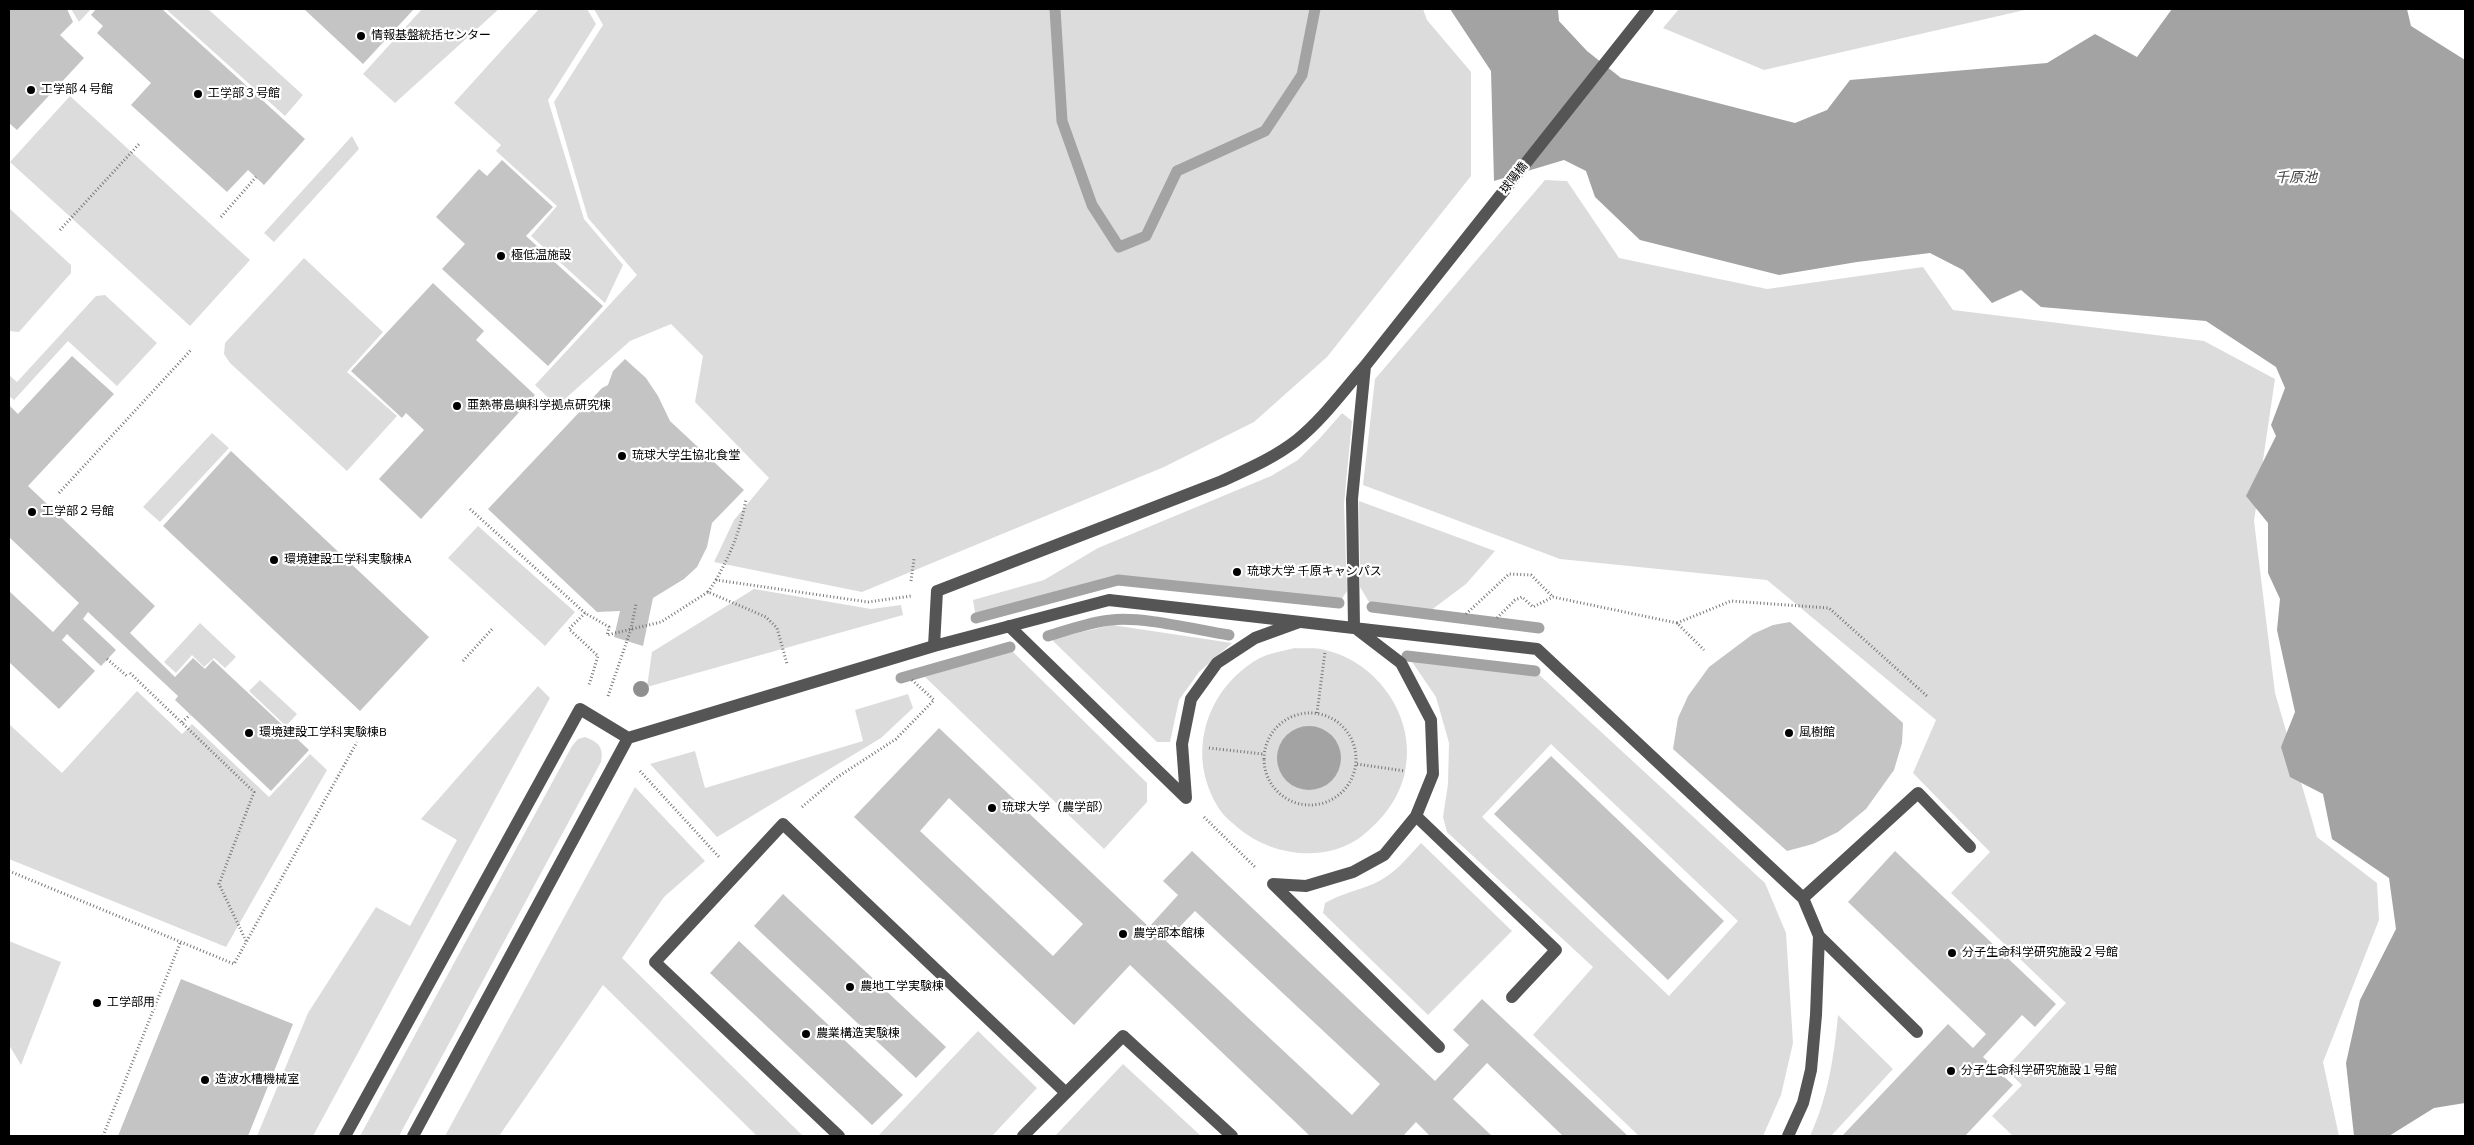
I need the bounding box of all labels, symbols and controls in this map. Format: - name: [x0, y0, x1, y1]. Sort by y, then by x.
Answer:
- place label: 情報基盤統括センター: [371, 29, 491, 43]
- marker: 情報基盤統括センター: [355, 30, 367, 42]
- place label: 工学部４号館: [41, 83, 113, 97]
- marker: 工学部４号館: [25, 84, 37, 96]
- place label: 工学部３号館: [208, 87, 280, 101]
- marker: 工学部３号館: [192, 88, 204, 100]
- street label: 球陽橋: [1497, 159, 1531, 197]
- water label: 千原池: [2275, 170, 2317, 186]
- place label: 極低温施設: [511, 249, 571, 263]
- marker: 極低温施設: [495, 250, 507, 262]
- place label: 亜熱帯島嶼科学拠点研究棟: [467, 399, 611, 413]
- marker: 亜熱帯島嶼科学拠点研究棟: [451, 400, 463, 412]
- place label: 琉球大学生協北食堂: [632, 449, 740, 463]
- marker: 琉球大学生協北食堂: [616, 450, 628, 462]
- place label: 工学部２号館: [42, 505, 114, 519]
- marker: 工学部２号館: [26, 506, 38, 518]
- place label: 環境建設工学科実験棟A: [284, 553, 412, 567]
- marker: 環境建設工学科実験棟A: [268, 554, 280, 566]
- place label: 琉球大学 千原キャンパス: [1247, 565, 1382, 579]
- marker: 琉球大学 千原キャンパス: [1231, 566, 1243, 578]
- place label: 環境建設工学科実験棟B: [259, 726, 387, 740]
- place label: 風樹館: [1799, 726, 1835, 740]
- marker: 環境建設工学科実験棟B: [243, 727, 255, 739]
- marker: 風樹館: [1783, 727, 1795, 739]
- place label: 琉球大学（農学部）: [1002, 801, 1110, 815]
- marker: 琉球大学（農学部）: [986, 802, 998, 814]
- place label: 農学部本館棟: [1133, 927, 1205, 941]
- marker: 農学部本館棟: [1117, 928, 1129, 940]
- place label: 分子生命科学研究施設２号館: [1962, 946, 2118, 960]
- marker: 分子生命科学研究施設２号館: [1946, 947, 1958, 959]
- place label: 農地工学実験棟: [860, 980, 944, 994]
- marker: 農地工学実験棟: [844, 981, 856, 993]
- place label: 工学部用: [107, 996, 155, 1010]
- marker: 工学部用: [91, 997, 103, 1009]
- place label: 農業構造実験棟: [816, 1027, 900, 1041]
- marker: 農業構造実験棟: [800, 1028, 812, 1040]
- place label: 分子生命科学研究施設１号館: [1961, 1064, 2117, 1078]
- marker: 分子生命科学研究施設１号館: [1945, 1065, 1957, 1077]
- place label: 造波水槽機械室: [215, 1073, 299, 1087]
- marker: 造波水槽機械室: [199, 1074, 211, 1086]

